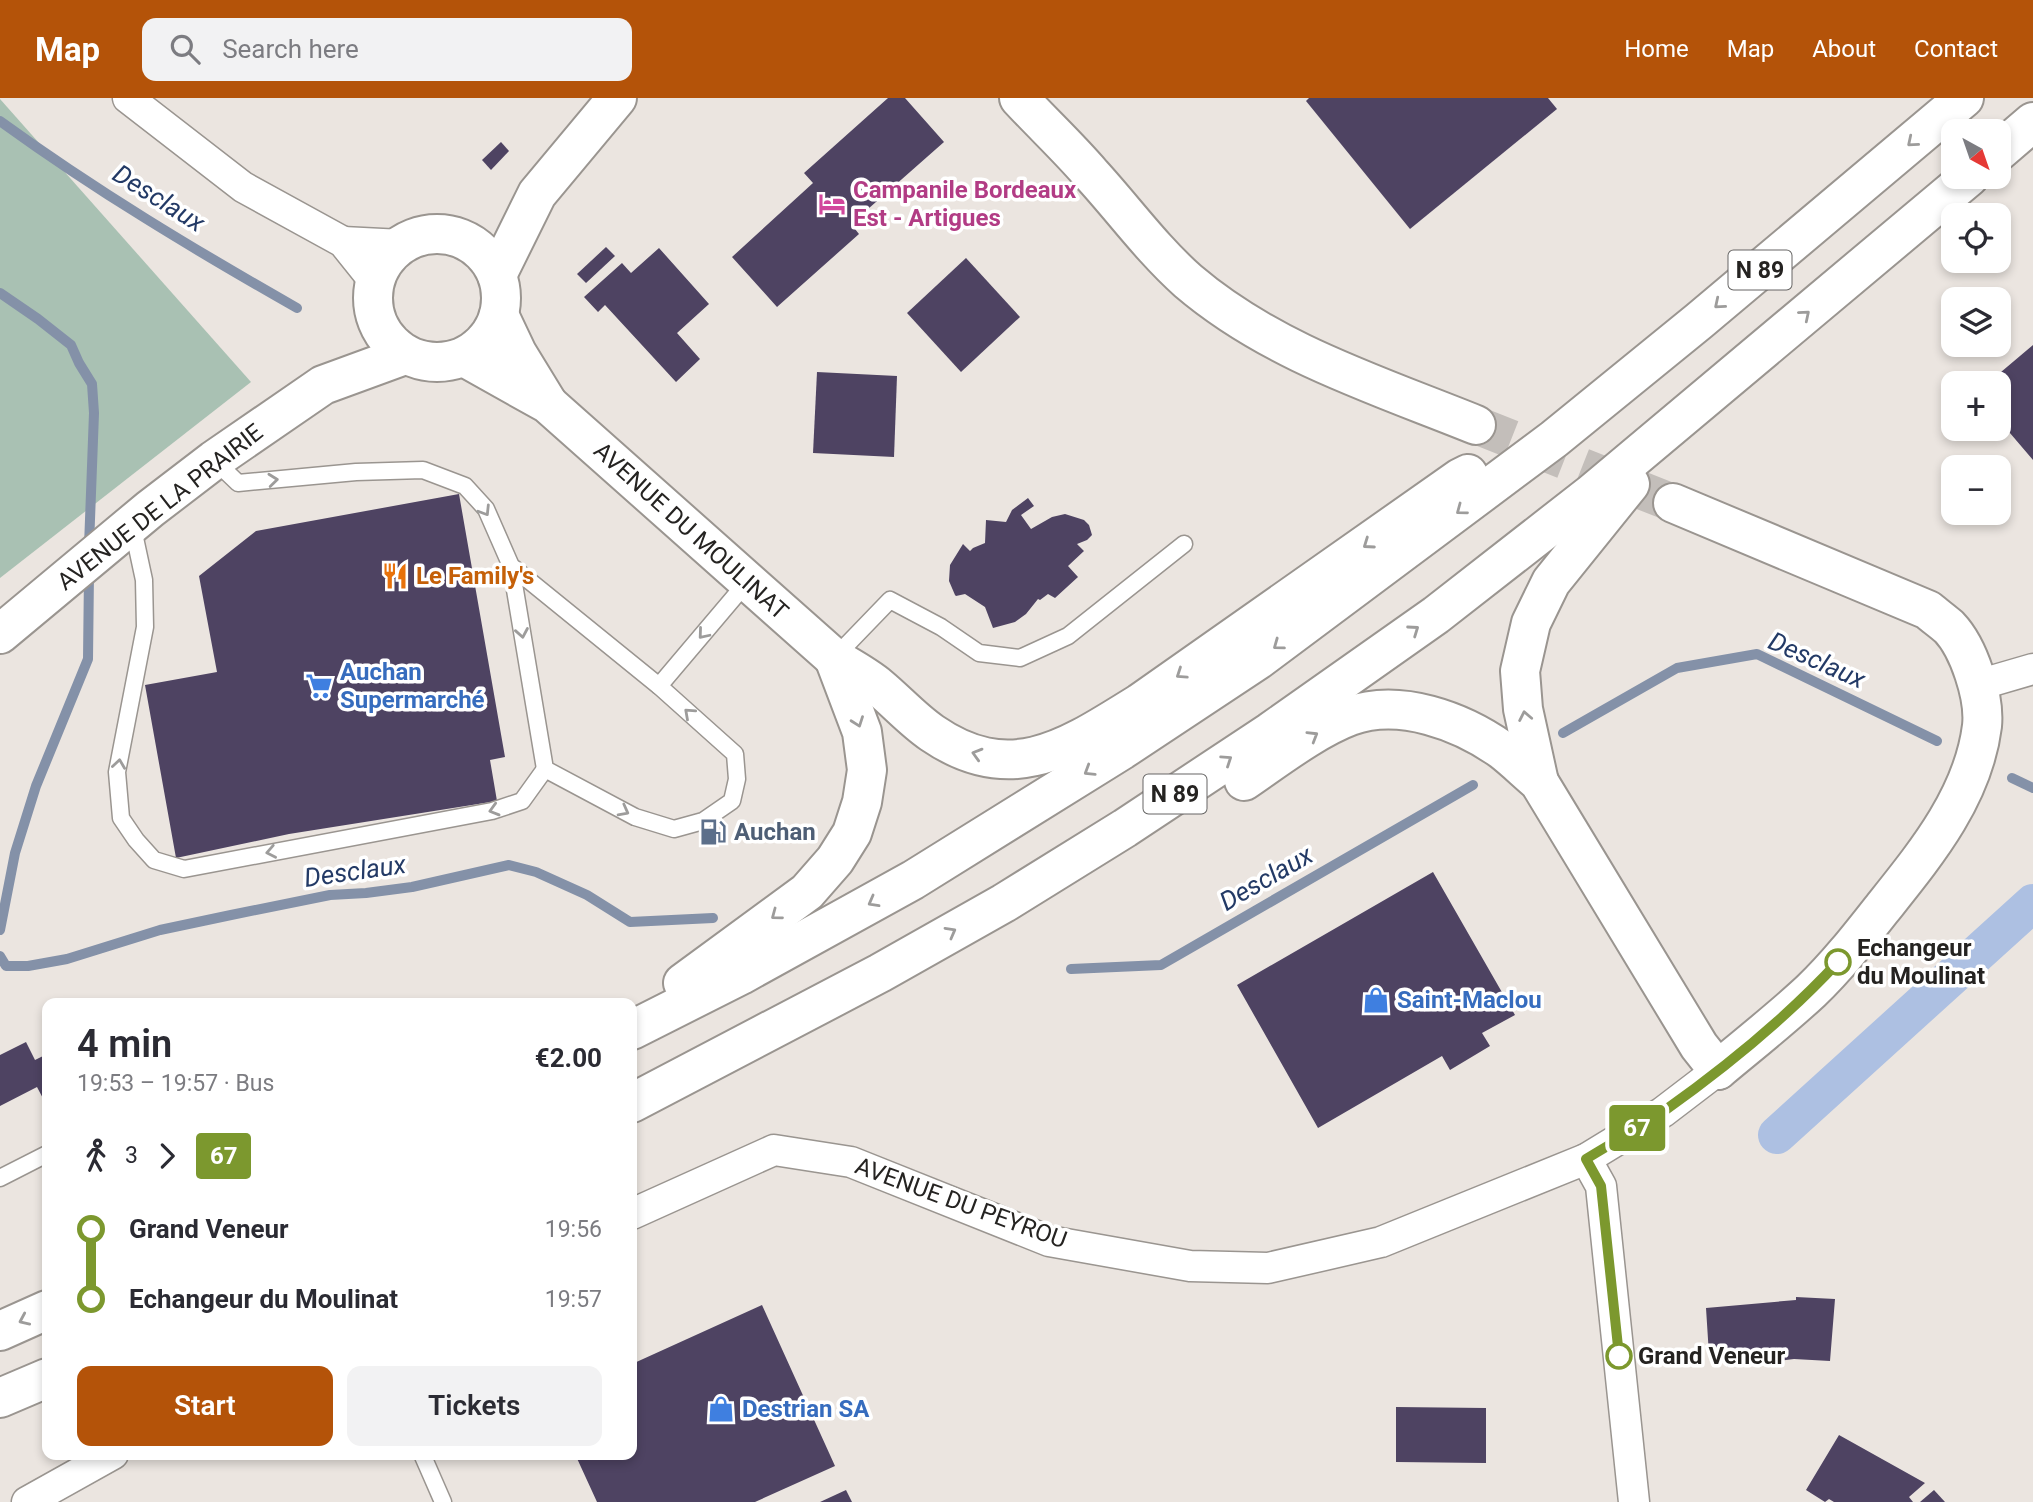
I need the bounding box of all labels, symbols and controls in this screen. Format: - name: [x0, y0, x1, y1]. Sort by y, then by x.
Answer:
- search box: [142, 18, 632, 81]
- text: Map: [35, 30, 100, 69]
- icon: search: [166, 30, 204, 68]
- text: Search here: [222, 34, 359, 64]
- text: Home: [1624, 35, 1689, 63]
- text: Map: [1727, 35, 1774, 63]
- text: About: [1812, 35, 1876, 63]
- text: Contact: [1914, 35, 1998, 63]
- north arrow: [1941, 119, 2011, 189]
- map controls: [1941, 119, 2011, 525]
- one-way arrow: [1907, 134, 1920, 146]
- water label: Desclaux: [108, 158, 211, 238]
- place label: Campanile Bordeaux Est - Artigues: [853, 176, 1077, 232]
- hotel icon: Campanile Bordeaux Est - Artigues: [817, 189, 847, 219]
- button: locate: [1941, 203, 2011, 273]
- road number: N 89: [1728, 251, 1792, 290]
- button: layers: [1941, 287, 2011, 357]
- one-way arrow: [1714, 296, 1727, 308]
- one-way arrow: [1797, 311, 1810, 323]
- button: +: [1941, 371, 2011, 441]
- street label: AVENUE DE LA PRAIRIE: [52, 418, 268, 596]
- street label: AVENUE DU MOULINAT: [588, 436, 794, 626]
- button: −: [1941, 455, 2011, 525]
- one-way arrow: [268, 473, 279, 488]
- one-way arrow: [1456, 501, 1468, 514]
- one-way arrow: [477, 503, 490, 516]
- one-way arrow: [1363, 535, 1376, 548]
- restaurant icon: Le Family's: [380, 561, 410, 591]
- place label: Le Family's: [416, 562, 534, 590]
- one-way arrow: [699, 625, 711, 638]
- water label: Desclaux: [1764, 625, 1870, 695]
- one-way arrow: [1406, 626, 1419, 638]
- one-way arrow: [514, 627, 529, 639]
- one-way arrow: [1273, 637, 1286, 650]
- place label: Auchan Supermarché: [340, 658, 485, 714]
- one-way arrow: [1176, 666, 1189, 678]
- supermarket icon: Auchan Supermarché: [304, 671, 334, 701]
- one-way arrow: [684, 709, 697, 721]
- one-way arrow: [1518, 710, 1533, 722]
- one-way arrow: [850, 715, 864, 727]
- one-way arrow: [1305, 732, 1318, 745]
- one-way arrow: [972, 748, 984, 763]
- one-way arrow: [1219, 756, 1232, 768]
- one-way arrow: [111, 758, 126, 770]
- one-way arrow: [1083, 763, 1096, 776]
- road number: N 89: [1144, 774, 1206, 814]
- one-way arrow: [489, 801, 501, 816]
- one-way arrow: [617, 803, 629, 817]
- fuel station icon: Auchan: [698, 817, 728, 847]
- place label: Auchan: [734, 818, 816, 846]
- water label: Desclaux: [1214, 839, 1318, 917]
- one-way arrow: [265, 844, 277, 859]
- water label: Desclaux: [302, 849, 408, 893]
- one-way arrow: [868, 894, 880, 907]
- one-way arrow: [771, 907, 784, 919]
- one-way arrow: [944, 927, 956, 940]
- place label: Echangeur du Moulinat: [1857, 934, 1985, 990]
- marker: Echangeur du Moulinat: [1825, 949, 1851, 975]
- shop icon: Saint-Maclou: [1361, 985, 1391, 1015]
- place label: Saint-Maclou: [1397, 986, 1542, 1014]
- text: 4 min: [77, 1022, 172, 1066]
- text: €2.00: [535, 1043, 602, 1073]
- text: 19:53 – 19:57 · Bus: [77, 1070, 274, 1097]
- line badge: 67: [1606, 1105, 1668, 1151]
- text: 67: [1623, 1114, 1651, 1142]
- icon: walk: [77, 1137, 115, 1175]
- icon: forward: [148, 1137, 186, 1175]
- text: 3: [125, 1142, 138, 1169]
- text: 67: [210, 1142, 237, 1170]
- street label: AVENUE DU PEYROU: [851, 1152, 1071, 1254]
- text: Grand Veneur: [129, 1214, 289, 1244]
- text: 19:56: [545, 1216, 602, 1243]
- text: Echangeur du Moulinat: [129, 1284, 398, 1314]
- text: 19:57: [545, 1286, 602, 1313]
- one-way arrow: [18, 1312, 31, 1326]
- place label: Grand Veneur: [1638, 1342, 1786, 1370]
- marker: Grand Veneur: [1606, 1343, 1632, 1369]
- button: Start: [77, 1366, 333, 1446]
- button: Tickets: [347, 1366, 602, 1446]
- shop icon: Destrian SA: [706, 1394, 736, 1424]
- place label: Destrian SA: [742, 1395, 870, 1423]

